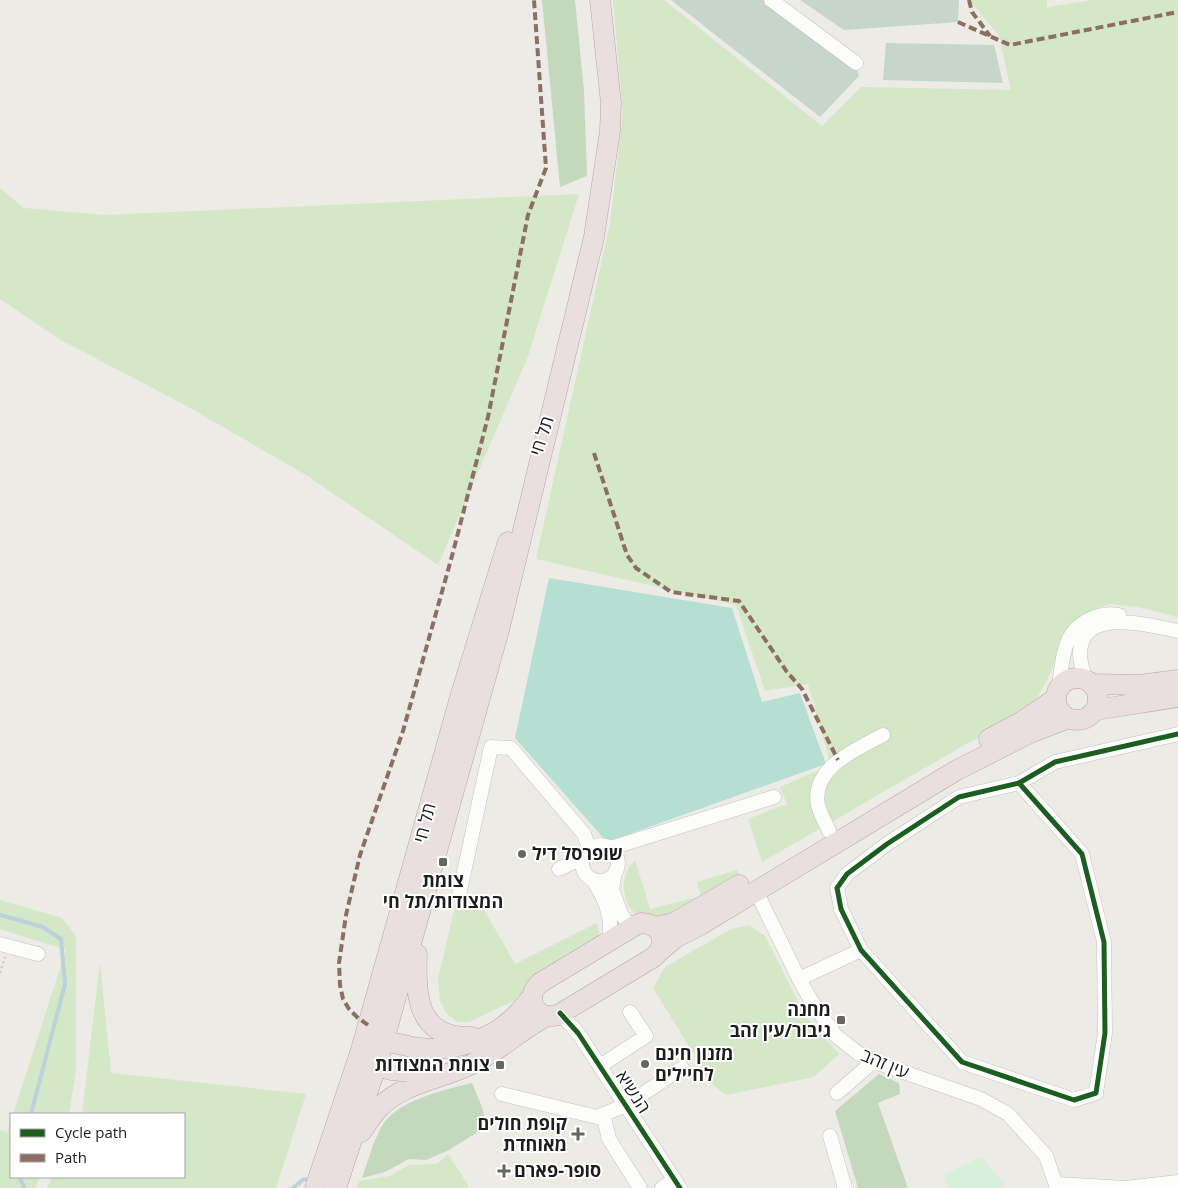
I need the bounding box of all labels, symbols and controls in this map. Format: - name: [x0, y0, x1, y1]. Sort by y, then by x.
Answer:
- street label: תל חי: [523, 413, 559, 459]
- street label: תל חי: [407, 800, 441, 845]
- place label: שופרסל דיל: [532, 841, 623, 865]
- marker: שופרסל דיל: [516, 848, 528, 860]
- marker: צומת המצודות/תל חי: [437, 856, 449, 868]
- place label: צומת המצודות/תל חי: [383, 868, 503, 913]
- place label: מחנה גיבור/עין זהב: [730, 997, 831, 1042]
- marker: מחנה גיבור/עין זהב: [835, 1014, 847, 1026]
- place label: מזנון חינם לחיילים: [655, 1041, 733, 1086]
- street label: עין זהב: [858, 1042, 913, 1084]
- place label: צומת המצודות: [375, 1052, 490, 1076]
- marker: מזנון חינם לחיילים: [639, 1058, 651, 1070]
- marker: צומת המצודות: [494, 1059, 506, 1071]
- street label: הנשיא: [611, 1065, 657, 1118]
- place label: קופת חולים מאוחדת: [477, 1111, 567, 1156]
- legend: [10, 1113, 185, 1178]
- text: Cycle path: [55, 1122, 127, 1142]
- marker: קופת חולים מאוחדת: [571, 1127, 585, 1141]
- text: Path: [55, 1147, 87, 1167]
- place label: סופר-פארם: [514, 1158, 601, 1182]
- marker: סופר-פארם: [498, 1165, 510, 1177]

